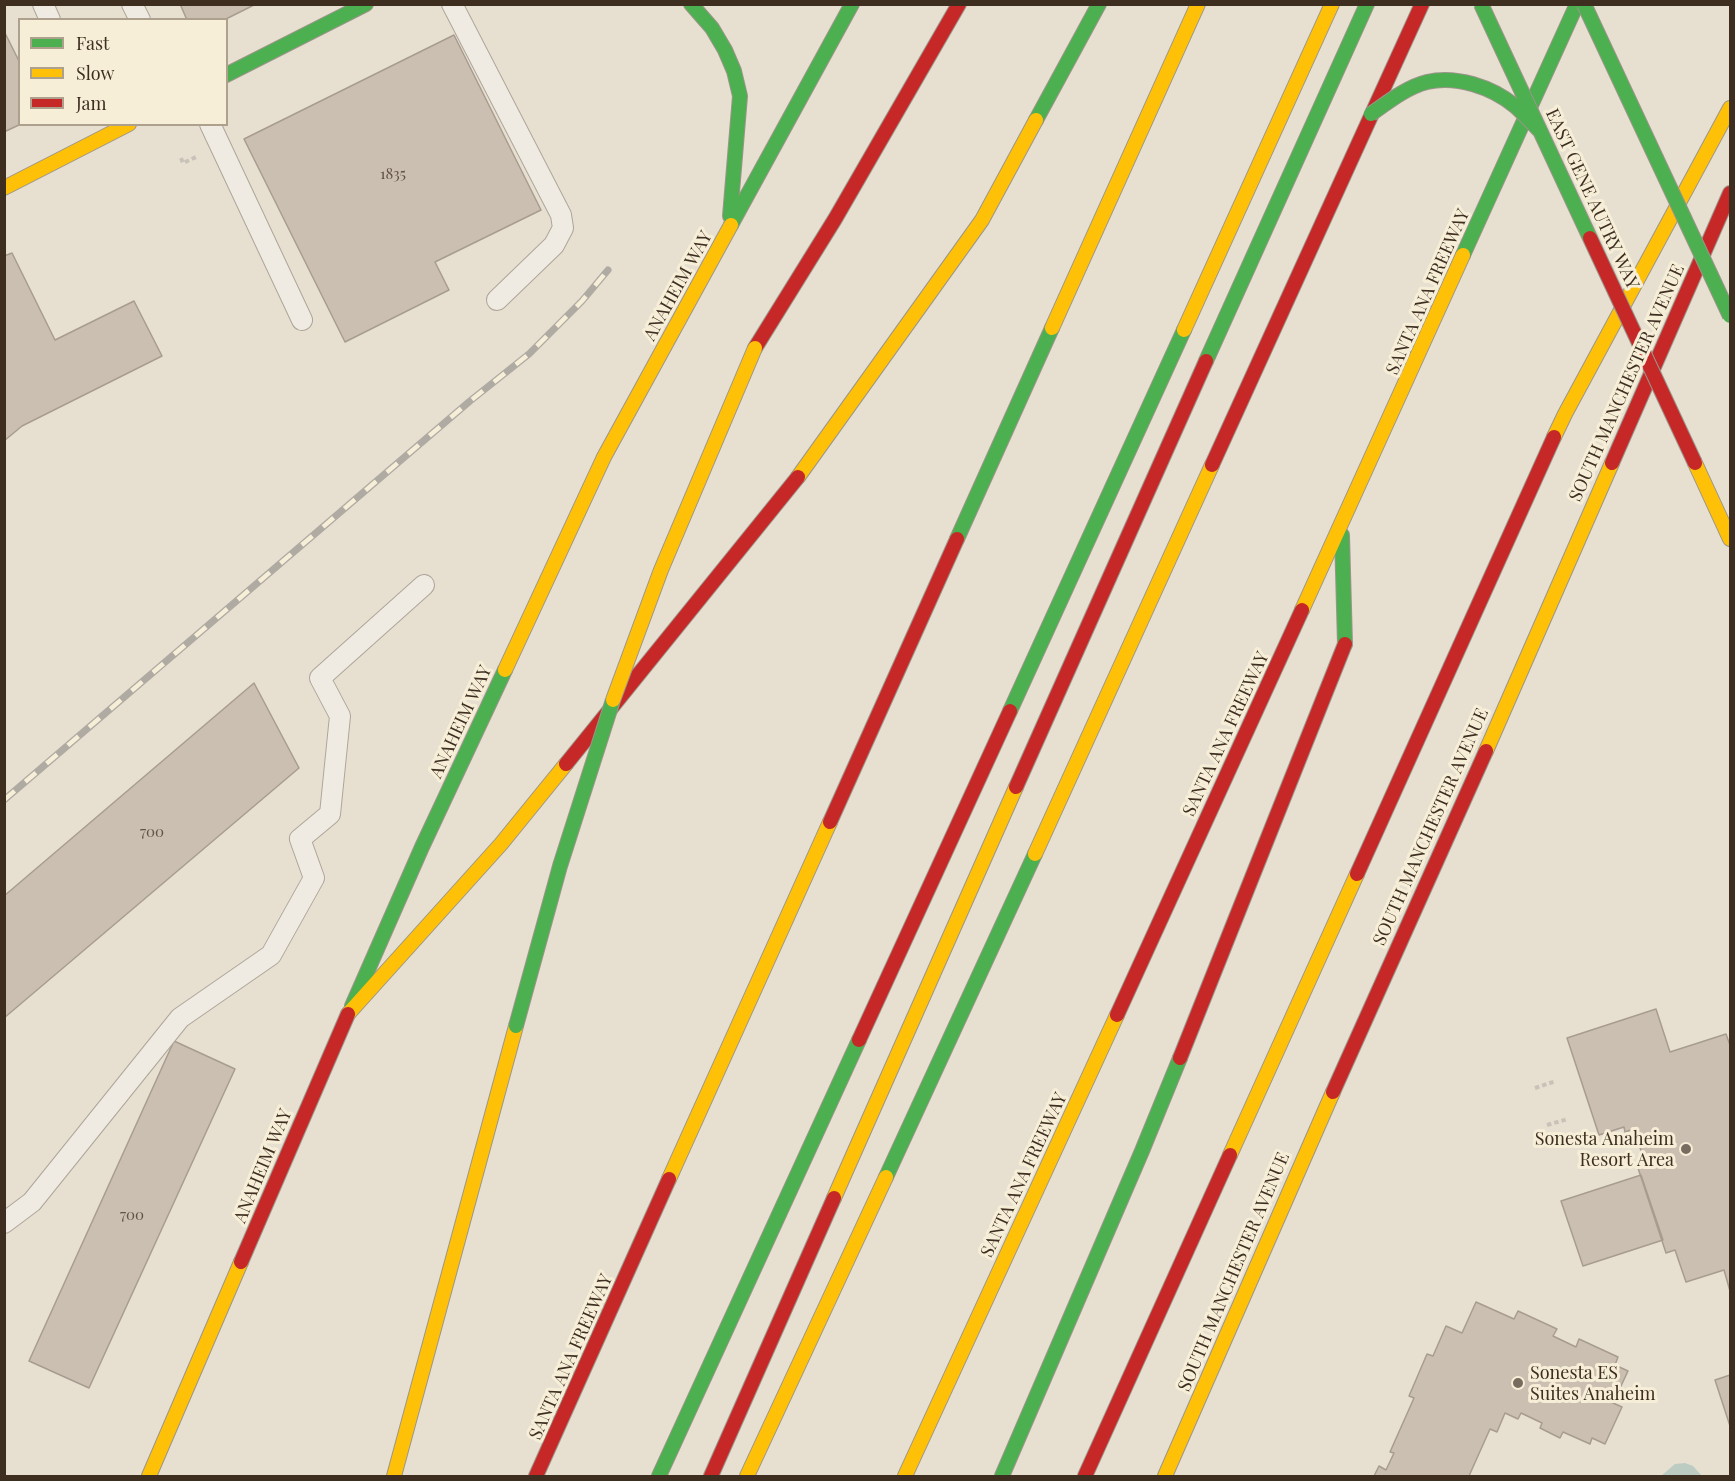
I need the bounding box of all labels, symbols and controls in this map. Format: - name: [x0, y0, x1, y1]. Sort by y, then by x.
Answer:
- legend: [18, 18, 228, 126]
- text: Fast: [76, 31, 109, 55]
- text: Slow: [76, 61, 114, 85]
- text: Jam: [76, 91, 106, 115]
- street label: EAST GENE AUTRY WAY: [1541, 105, 1643, 293]
- house number: 1835: [380, 165, 406, 183]
- street label: SANTA ANA FREEWAY: [1382, 206, 1474, 378]
- street label: ANAHEIM WAY: [639, 228, 717, 344]
- street label: SOUTH MANCHESTER AVENUE: [1565, 261, 1689, 505]
- street label: SANTA ANA FREEWAY: [1178, 648, 1274, 820]
- street label: ANAHEIM WAY: [425, 662, 497, 782]
- street label: SOUTH MANCHESTER AVENUE: [1369, 705, 1493, 949]
- house number: 700: [140, 823, 164, 841]
- street label: SANTA ANA FREEWAY: [976, 1089, 1072, 1261]
- street label: ANAHEIM WAY: [229, 1106, 297, 1226]
- place label: Sonesta Anaheim Resort Area: [1535, 1128, 1674, 1170]
- marker: Sonesta Anaheim Resort Area: [1679, 1142, 1693, 1156]
- street label: SOUTH MANCHESTER AVENUE: [1174, 1149, 1294, 1395]
- house number: 700: [120, 1206, 144, 1224]
- street label: SANTA ANA FREEWAY: [525, 1271, 617, 1443]
- place label: Sonesta ES Suites Anaheim: [1530, 1362, 1655, 1404]
- marker: Sonesta ES Suites Anaheim: [1511, 1376, 1525, 1390]

